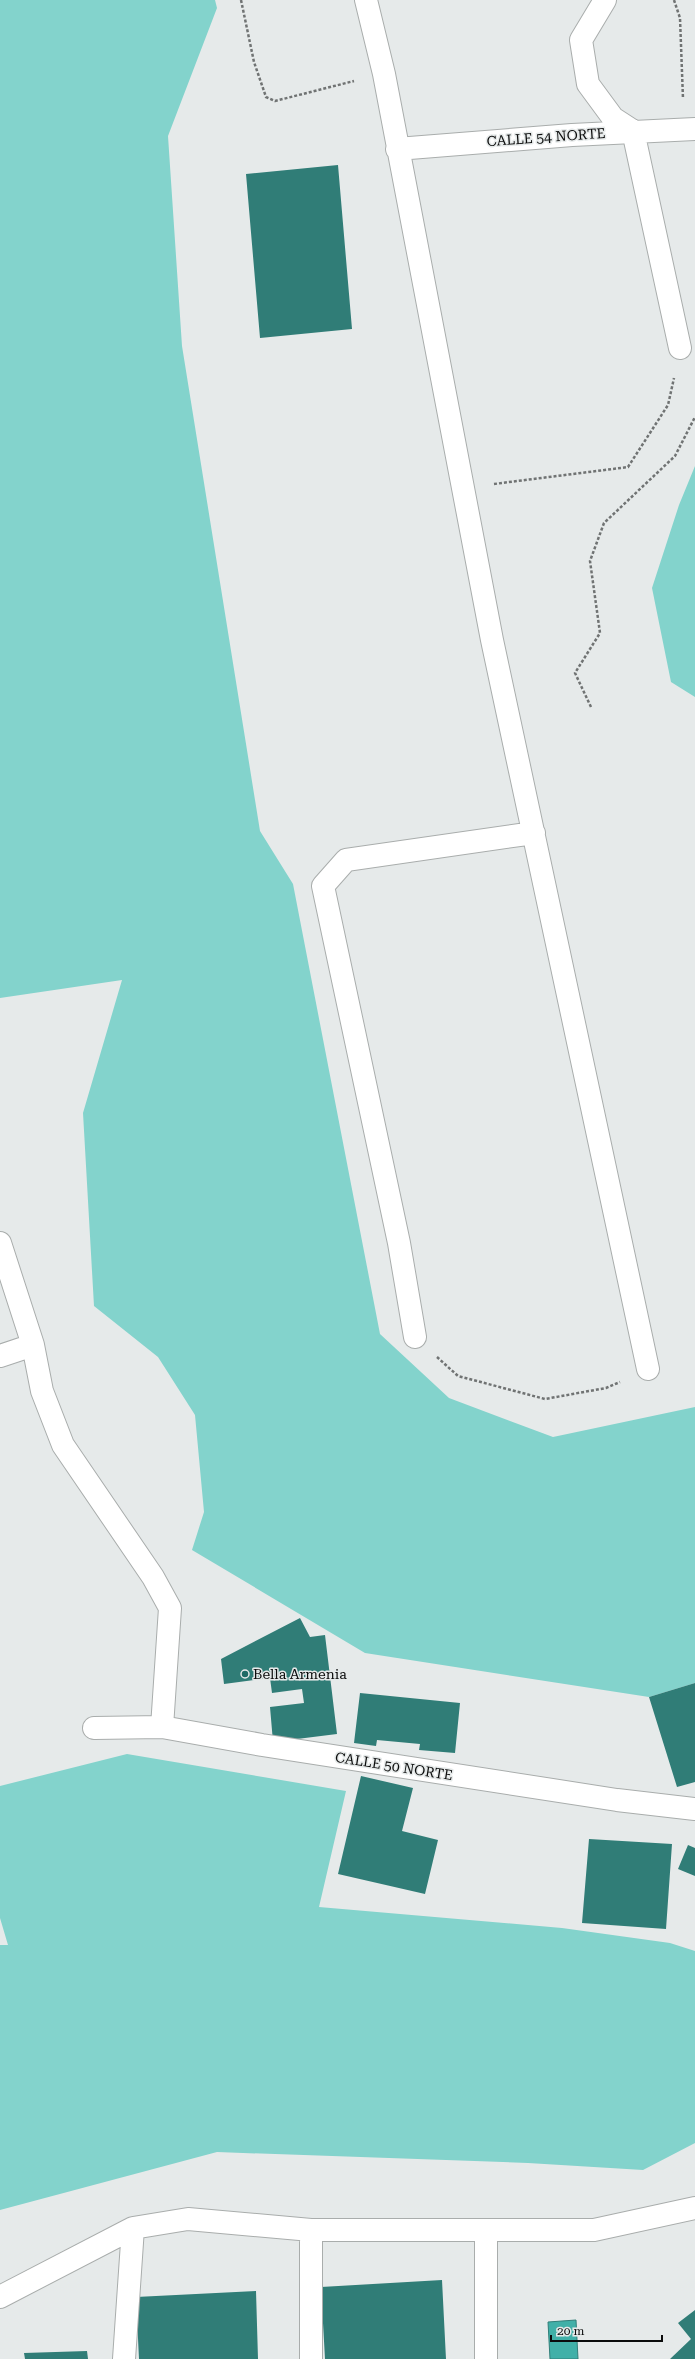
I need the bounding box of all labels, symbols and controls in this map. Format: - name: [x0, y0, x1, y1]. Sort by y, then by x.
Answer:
- street label: CALLE 54 NORTE: [486, 125, 606, 149]
- place label: Bella Armenia: [253, 1666, 347, 1682]
- marker: Bella Armenia: [240, 1669, 250, 1679]
- street label: CALLE 50 NORTE: [334, 1749, 454, 1783]
- scale bar: [551, 2317, 662, 2343]
- text: 20 m: [557, 2324, 584, 2338]

